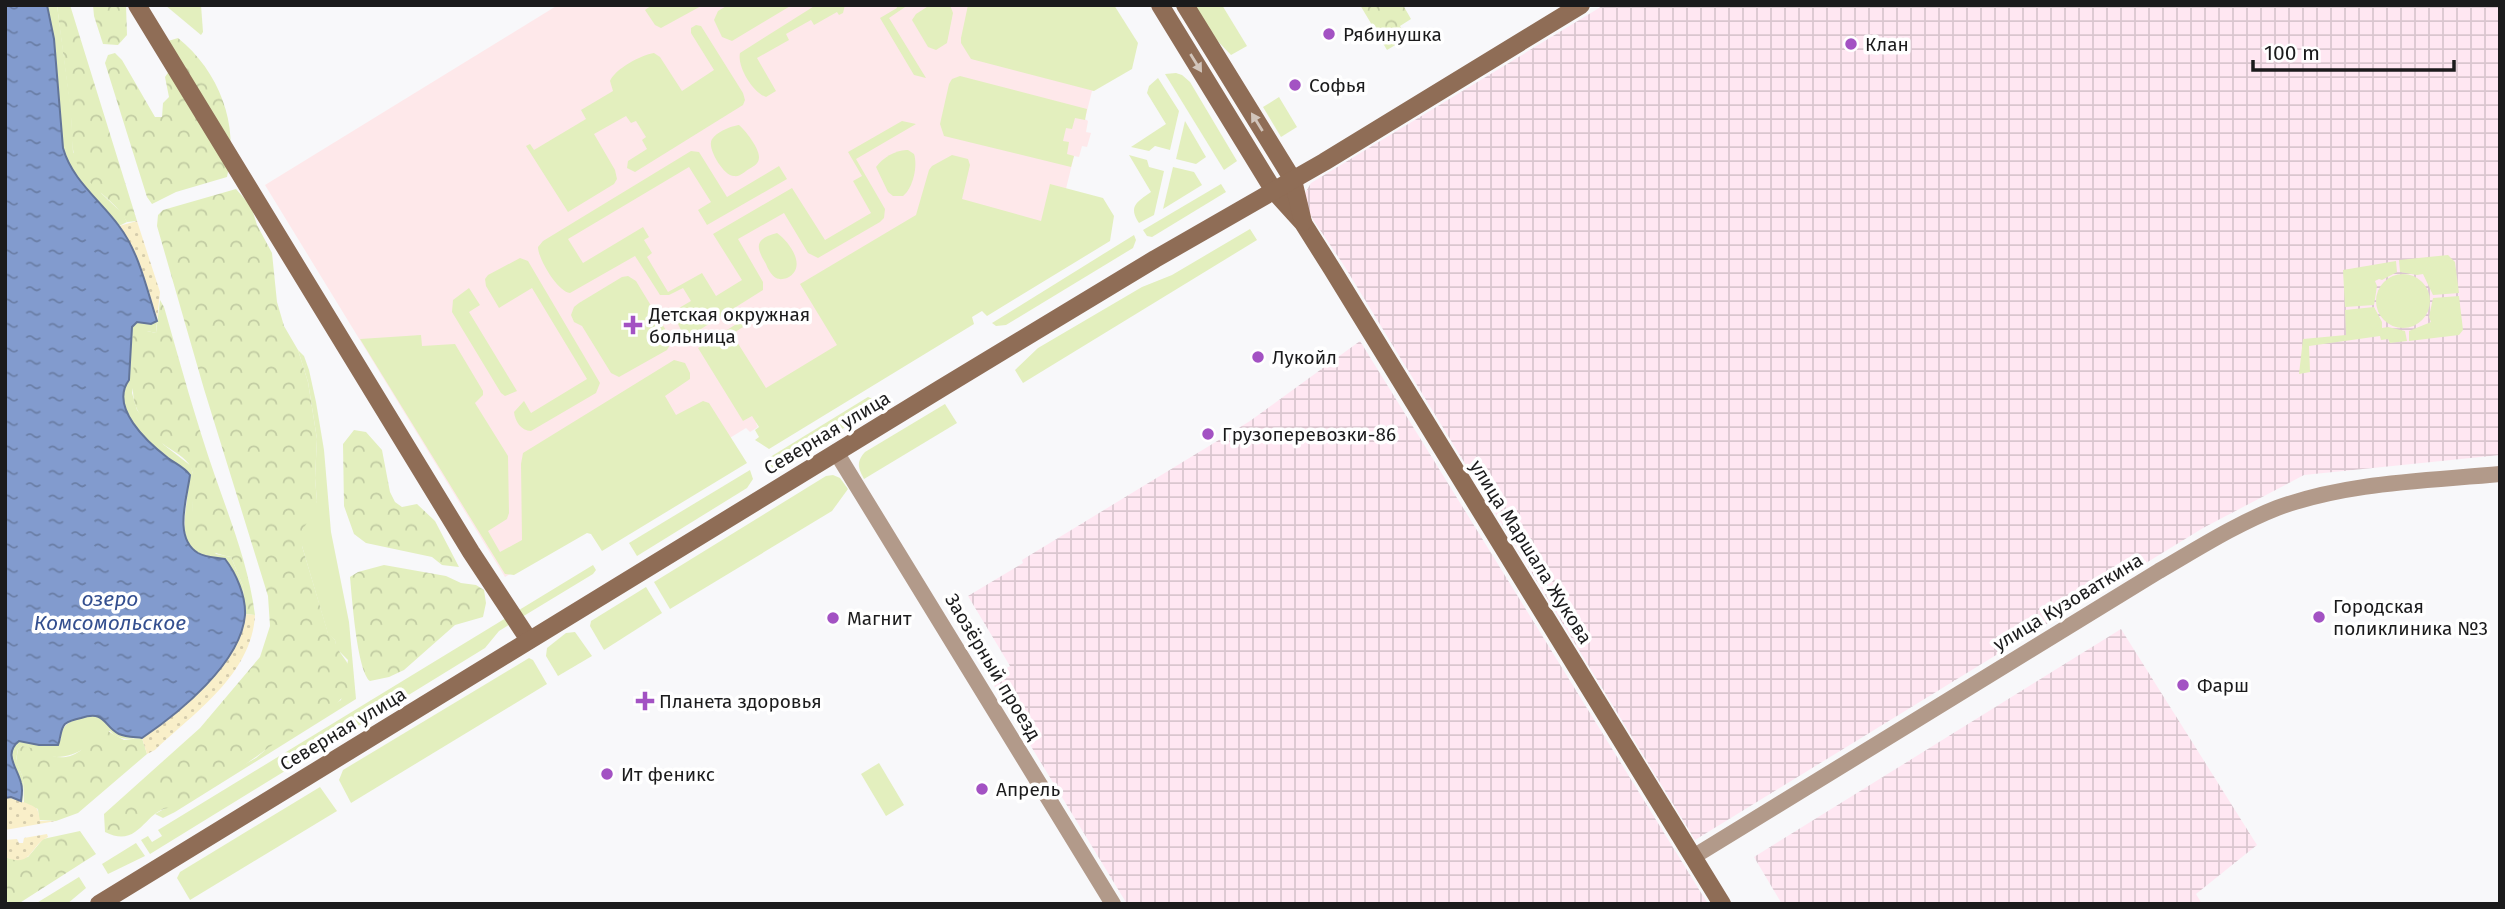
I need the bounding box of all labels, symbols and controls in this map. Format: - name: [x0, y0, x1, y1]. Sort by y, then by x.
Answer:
- place label: Рябинушка: [1343, 23, 1442, 46]
- marker: Рябинушка: [1321, 26, 1337, 42]
- scale bar: [2253, 28, 2454, 72]
- place label: Клан: [1865, 33, 1909, 56]
- marker: Клан: [1843, 36, 1859, 52]
- text: 100 m: [2264, 40, 2320, 66]
- one-way arrow: [1190, 54, 1202, 73]
- place label: Софья: [1309, 74, 1366, 97]
- marker: Софья: [1287, 77, 1303, 93]
- one-way arrow: [1251, 112, 1264, 131]
- place label: Детская окружная больница: [648, 303, 810, 348]
- marker: Детская окружная больница: [623, 315, 643, 335]
- place label: Лукойл: [1272, 346, 1337, 369]
- marker: Лукойл: [1250, 349, 1266, 365]
- street label: Северная улица: [760, 386, 894, 480]
- place label: Грузоперевозки-86: [1222, 423, 1396, 446]
- marker: Грузоперевозки-86: [1200, 426, 1216, 442]
- street label: улица Маршала Жукова: [1465, 456, 1597, 648]
- street label: улица Кузоваткина: [1989, 548, 2147, 656]
- water label: озеро Комсомольское: [34, 586, 186, 636]
- street label: Заозёрный проезд: [940, 590, 1046, 744]
- place label: Городская поликлиника №3: [2333, 595, 2488, 640]
- place label: Магнит: [847, 607, 912, 630]
- marker: Городская поликлиника №3: [2311, 609, 2327, 625]
- marker: Магнит: [825, 610, 841, 626]
- place label: Фарш: [2197, 674, 2249, 697]
- marker: Фарш: [2175, 677, 2191, 693]
- street label: Северная улица: [276, 682, 410, 776]
- place label: Планета здоровья: [659, 690, 822, 713]
- marker: Планета здоровья: [637, 693, 653, 709]
- place label: Ит феникс: [621, 763, 715, 786]
- marker: Ит феникс: [599, 766, 615, 782]
- place label: Апрель: [996, 778, 1060, 801]
- marker: Апрель: [974, 781, 990, 797]

